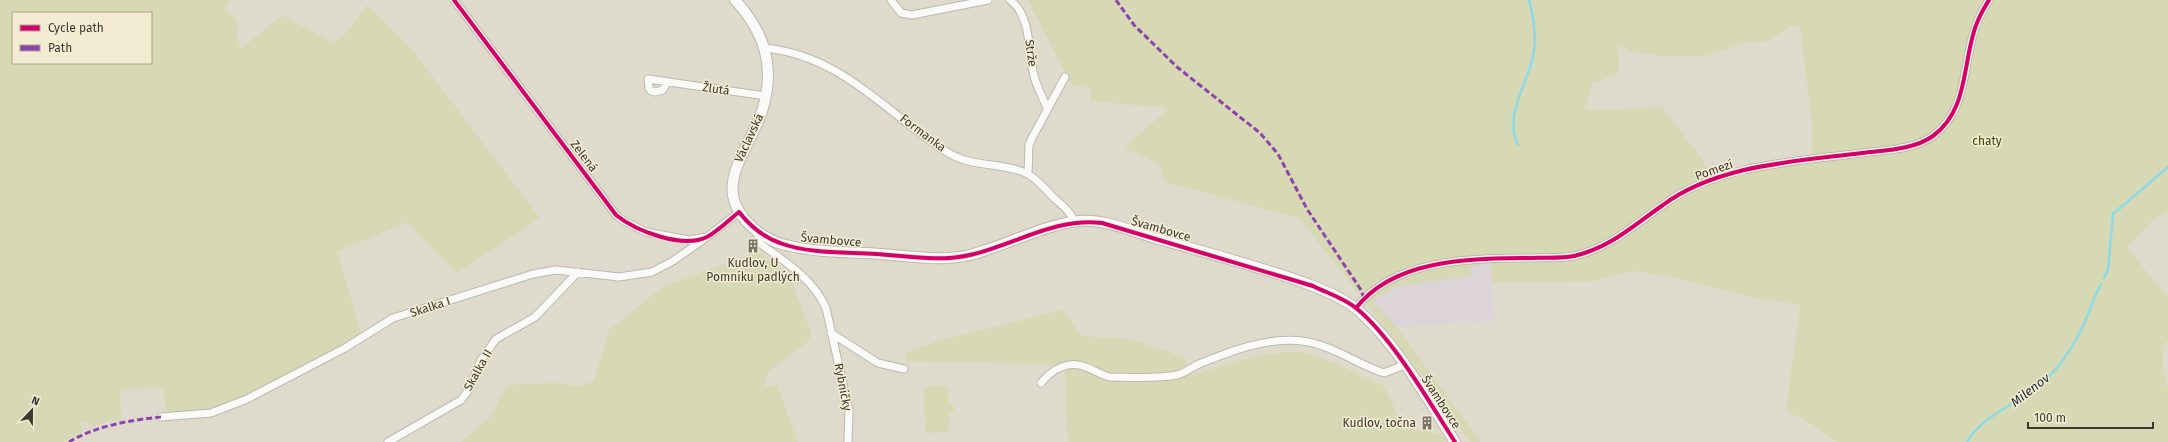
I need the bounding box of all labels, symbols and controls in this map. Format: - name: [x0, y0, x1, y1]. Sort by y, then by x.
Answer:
- legend: [12, 12, 152, 64]
- text: Cycle path: [48, 21, 104, 35]
- street label: Strže: [1022, 39, 1040, 67]
- text: Path: [48, 41, 72, 55]
- street label: Žlutá: [701, 79, 731, 98]
- street label: Václavská: [732, 111, 766, 165]
- street label: Formanka: [897, 111, 949, 155]
- park label: chaty: [1972, 134, 2002, 148]
- street label: Zelená: [568, 137, 600, 175]
- street label: Pomezí: [1693, 157, 1735, 183]
- street label: Švambovce: [1130, 213, 1192, 244]
- street label: Švambovce: [800, 229, 862, 250]
- building icon: Kudlov, U Pomníku padlých: [745, 238, 761, 254]
- place label: Kudlov, U Pomníku padlých: [706, 256, 800, 284]
- street label: Skalka I: [408, 294, 452, 320]
- street label: Skalka II: [461, 347, 495, 393]
- street label: Rybníčky: [832, 362, 855, 412]
- water label: Milenov: [2007, 370, 2053, 410]
- street label: Švambovce: [1419, 372, 1464, 431]
- north arrow: [12, 390, 52, 430]
- text: N: [30, 394, 41, 409]
- scale bar: [2028, 404, 2153, 430]
- text: 100 m: [2034, 411, 2066, 425]
- building icon: Kudlov, točna: [1419, 415, 1435, 431]
- place label: Kudlov, točna: [1343, 416, 1416, 430]

